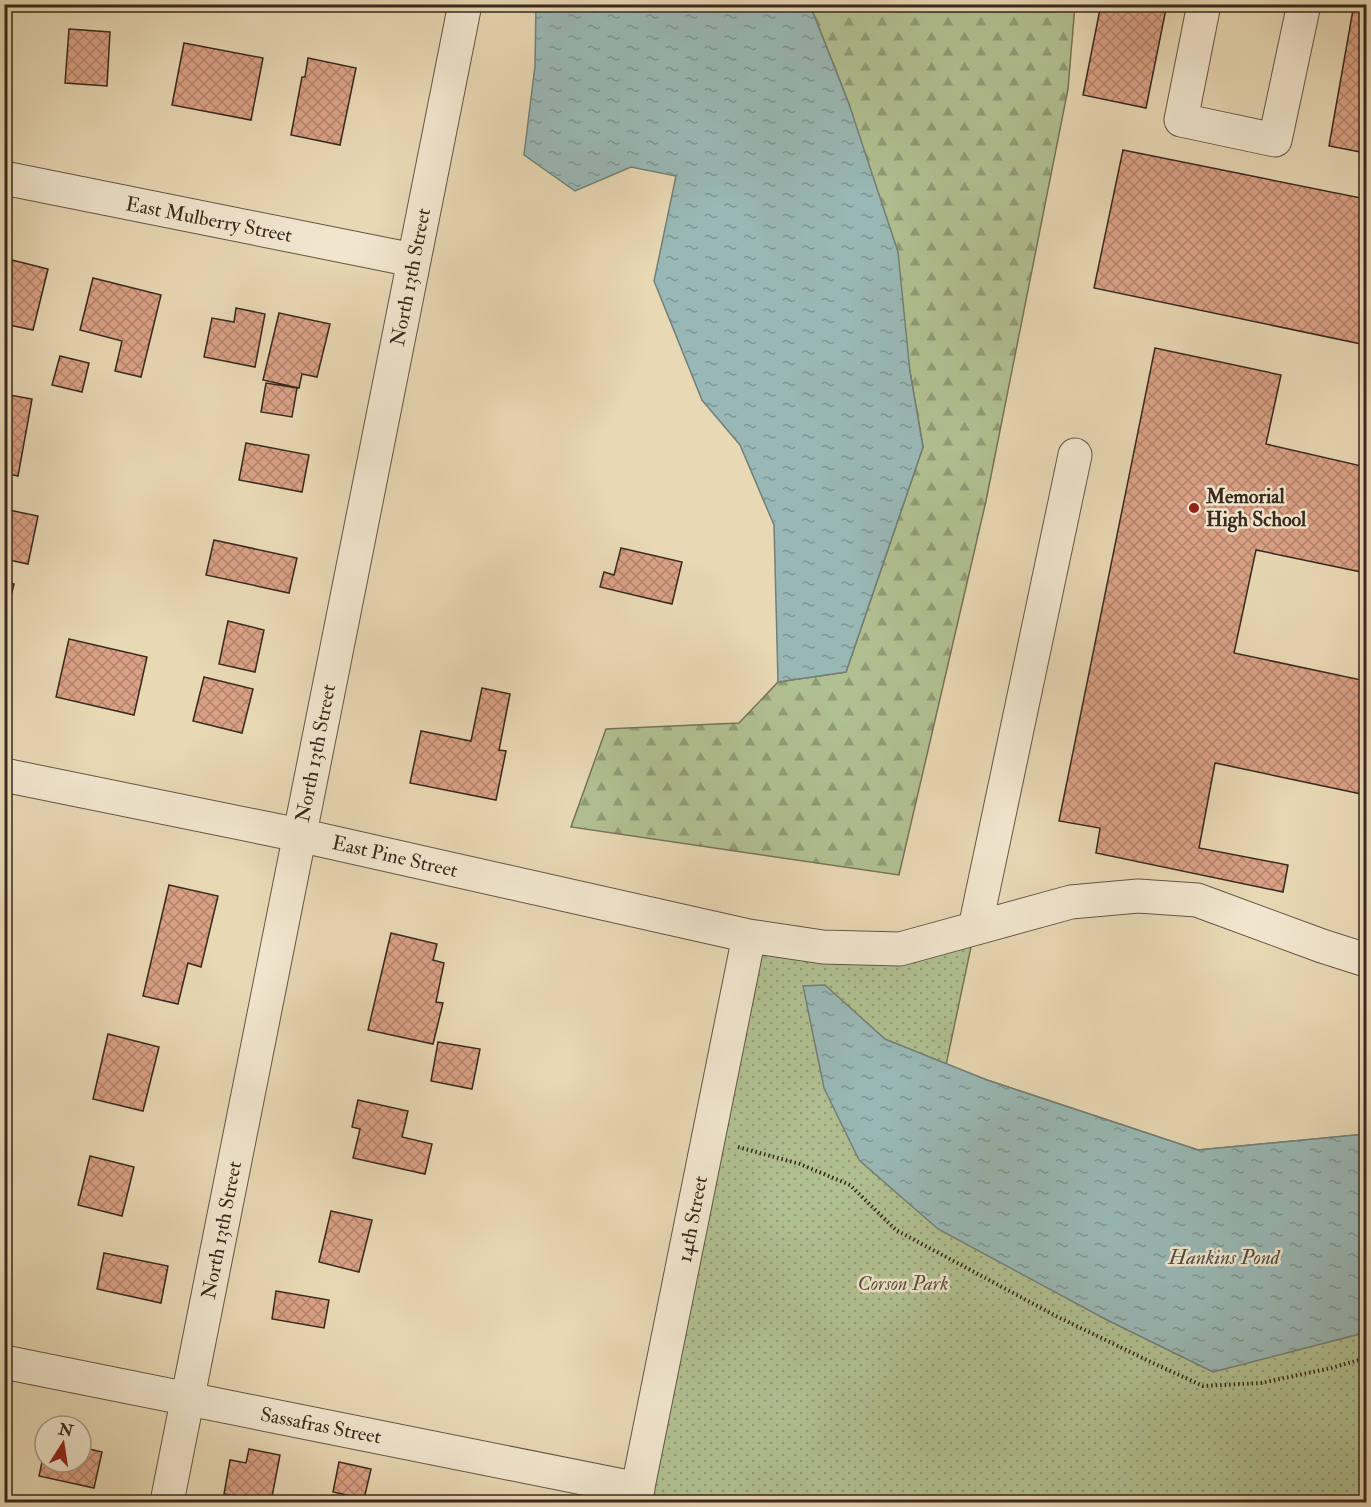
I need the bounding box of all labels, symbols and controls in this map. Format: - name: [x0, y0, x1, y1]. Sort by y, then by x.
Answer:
- street label: East Mulberry Street: [124, 191, 295, 248]
- street label: North 13th Street: [385, 206, 436, 348]
- place label: Memorial High School: [1205, 484, 1307, 533]
- marker: Memorial High School: [1187, 501, 1201, 515]
- street label: North 13th Street: [290, 682, 341, 824]
- street label: East Pine Street: [330, 830, 461, 883]
- street label: North 13th Street: [196, 1159, 247, 1301]
- street label: 14th Street: [672, 1173, 713, 1264]
- water label: Hankins Pond: [1167, 1244, 1281, 1271]
- park label: Corson Park: [857, 1271, 949, 1296]
- street label: Sassafras Street: [258, 1402, 384, 1450]
- north arrow: [33, 1414, 93, 1474]
- text: N: [56, 1419, 76, 1442]

